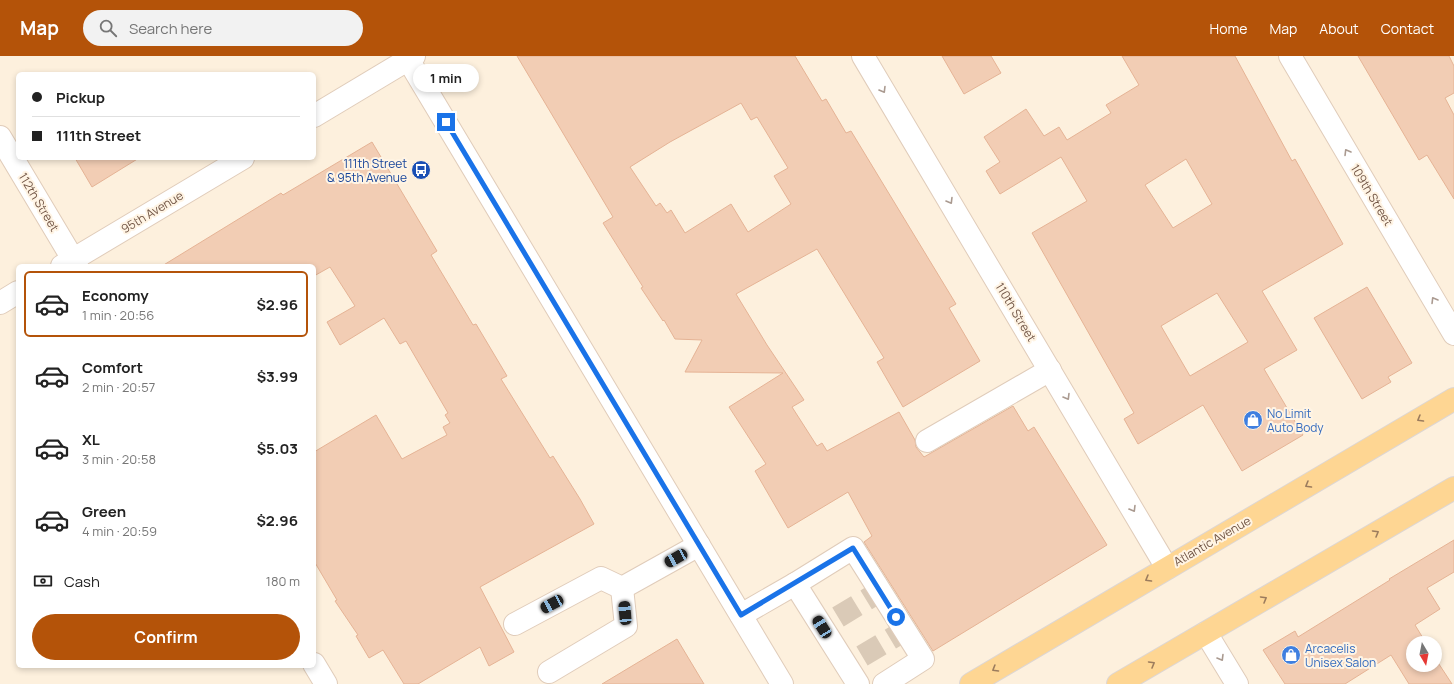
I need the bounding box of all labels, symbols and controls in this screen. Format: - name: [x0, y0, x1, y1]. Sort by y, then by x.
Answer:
- search box: [83, 10, 363, 46]
- text: Map: [20, 15, 59, 41]
- icon: search: [97, 17, 119, 39]
- text: Search here: [129, 18, 212, 39]
- text: Home: [1210, 19, 1247, 38]
- text: Map: [1269, 19, 1297, 38]
- text: About: [1319, 19, 1359, 38]
- text: Contact: [1381, 19, 1434, 38]
- callout: 1 min: [413, 64, 479, 92]
- text: 1 min: [430, 69, 462, 87]
- one-way arrow: [879, 85, 886, 93]
- text: Pickup: [56, 87, 105, 108]
- route end: [437, 113, 455, 131]
- text: 111th Street: [56, 125, 141, 146]
- one-way arrow: [1344, 149, 1351, 156]
- place label: 111th Street & 95th Avenue: [327, 155, 407, 186]
- bus stop icon: 111th Street & 95th Avenue: [410, 159, 432, 181]
- street label: 109th Street: [1347, 161, 1397, 229]
- street label: 112th Street: [15, 169, 63, 235]
- street label: 95th Avenue: [118, 187, 186, 237]
- one-way arrow: [945, 197, 953, 204]
- street label: 110th Street: [992, 279, 1040, 345]
- text: Economy: [82, 285, 149, 306]
- icon: car: [34, 286, 70, 322]
- text: $2.96: [256, 294, 298, 315]
- one-way arrow: [1432, 297, 1439, 304]
- text: 1 min · 20:56: [82, 306, 154, 324]
- text: Comfort: [82, 357, 143, 378]
- icon: car: [34, 358, 70, 394]
- text: $3.99: [257, 366, 298, 387]
- text: 2 min · 20:57: [82, 378, 155, 396]
- one-way arrow: [1062, 393, 1069, 400]
- place label: No Limit Auto Body: [1267, 405, 1324, 436]
- shop icon: No Limit Auto Body: [1242, 409, 1264, 431]
- one-way arrow: [1417, 414, 1424, 422]
- text: XL: [82, 429, 100, 450]
- icon: car: [34, 430, 70, 466]
- text: $5.03: [257, 438, 298, 459]
- text: 3 min · 20:58: [82, 450, 156, 468]
- one-way arrow: [1305, 480, 1312, 487]
- text: Green: [82, 501, 126, 522]
- icon: car: [34, 502, 70, 538]
- one-way arrow: [1128, 505, 1135, 512]
- text: $2.96: [256, 510, 298, 531]
- street label: Atlantic Avenue: [1170, 512, 1254, 570]
- text: 4 min · 20:59: [82, 522, 157, 540]
- one-way arrow: [1372, 531, 1379, 538]
- car: [663, 547, 689, 569]
- icon: cash: [32, 570, 54, 592]
- text: Cash: [64, 571, 100, 592]
- text: 180 m: [266, 572, 300, 590]
- one-way arrow: [1145, 575, 1152, 582]
- car: [539, 593, 565, 615]
- one-way arrow: [1260, 596, 1267, 603]
- car: [618, 601, 632, 625]
- route start: [887, 608, 905, 626]
- button: Confirm: [32, 614, 300, 660]
- car: [811, 614, 833, 640]
- north arrow: [1406, 636, 1442, 672]
- map controls: [1406, 636, 1442, 672]
- place label: Arcacelis Unisex Salon: [1305, 640, 1376, 671]
- shop icon: Arcacelis Unisex Salon: [1280, 644, 1302, 666]
- one-way arrow: [1217, 654, 1224, 661]
- one-way arrow: [1148, 662, 1155, 669]
- one-way arrow: [992, 665, 999, 672]

